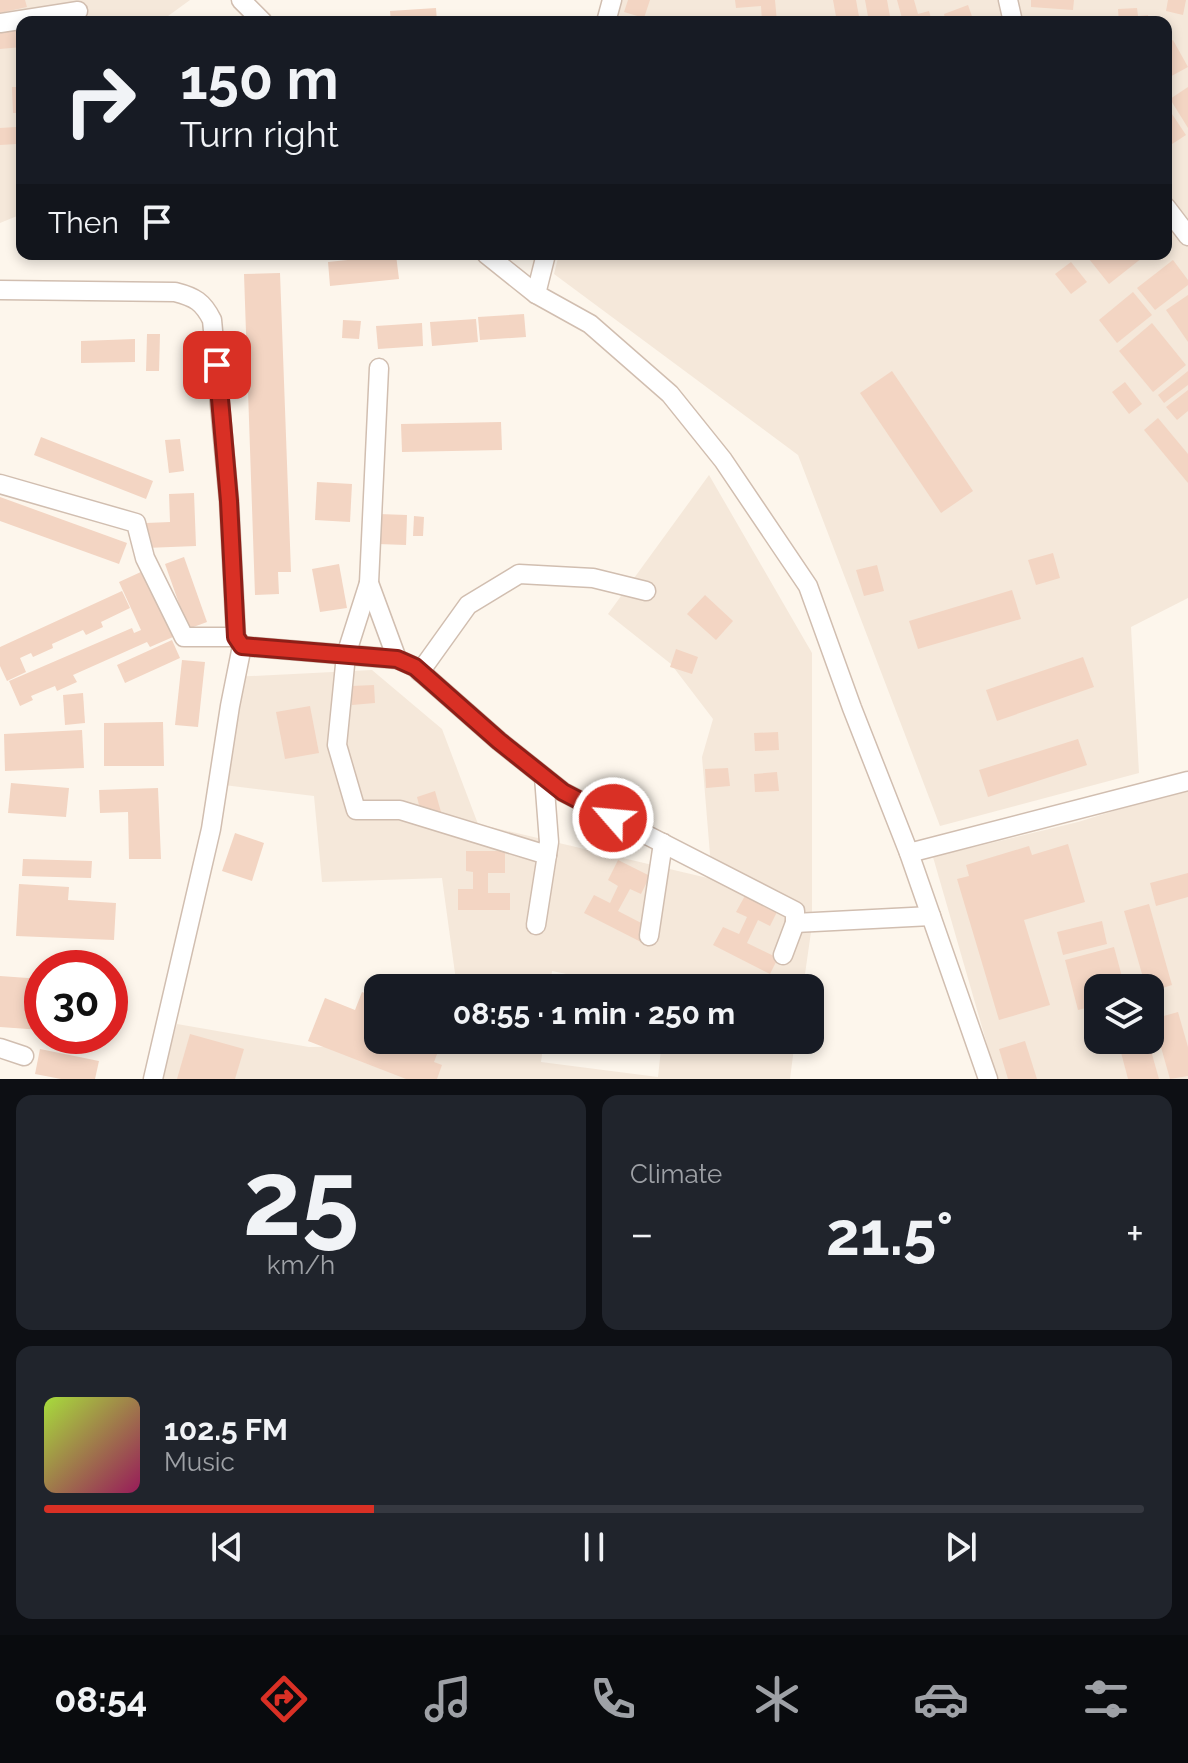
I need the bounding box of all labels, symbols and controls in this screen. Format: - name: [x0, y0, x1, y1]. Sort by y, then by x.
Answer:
- text: 150 m: [180, 46, 339, 112]
- icon: right: [48, 48, 152, 152]
- text: Turn right: [180, 113, 339, 155]
- icon: arrive: [135, 200, 179, 244]
- text: Then: [48, 205, 119, 240]
- pin: [183, 331, 251, 399]
- icon: arrive: [195, 343, 239, 387]
- position arrow: [571, 776, 655, 860]
- speed limit sign: 30: [24, 950, 128, 1054]
- map controls: [1084, 974, 1164, 1054]
- button: layers: [1084, 974, 1164, 1054]
- text: 08:55 · 1 min · 250 m: [453, 996, 735, 1031]
- text: 25: [243, 1137, 359, 1259]
- text: Climate: [630, 1159, 722, 1189]
- text: 21.5°: [826, 1199, 953, 1269]
- text: −: [630, 1208, 654, 1259]
- text: +: [1126, 1208, 1144, 1259]
- text: km/h: [267, 1250, 335, 1280]
- text: 102.5 FM: [164, 1412, 288, 1447]
- text: Music: [164, 1447, 235, 1477]
- icon: previous: [205, 1525, 249, 1569]
- icon: pause: [572, 1525, 616, 1569]
- icon: next: [939, 1525, 983, 1569]
- icon: directions: [256, 1671, 312, 1727]
- icon: music: [420, 1671, 476, 1727]
- icon: phone: [585, 1671, 641, 1727]
- icon: climate: [749, 1671, 805, 1727]
- icon: car: [913, 1671, 969, 1727]
- icon: filters: [1078, 1671, 1134, 1727]
- text: 08:54: [54, 1678, 147, 1720]

